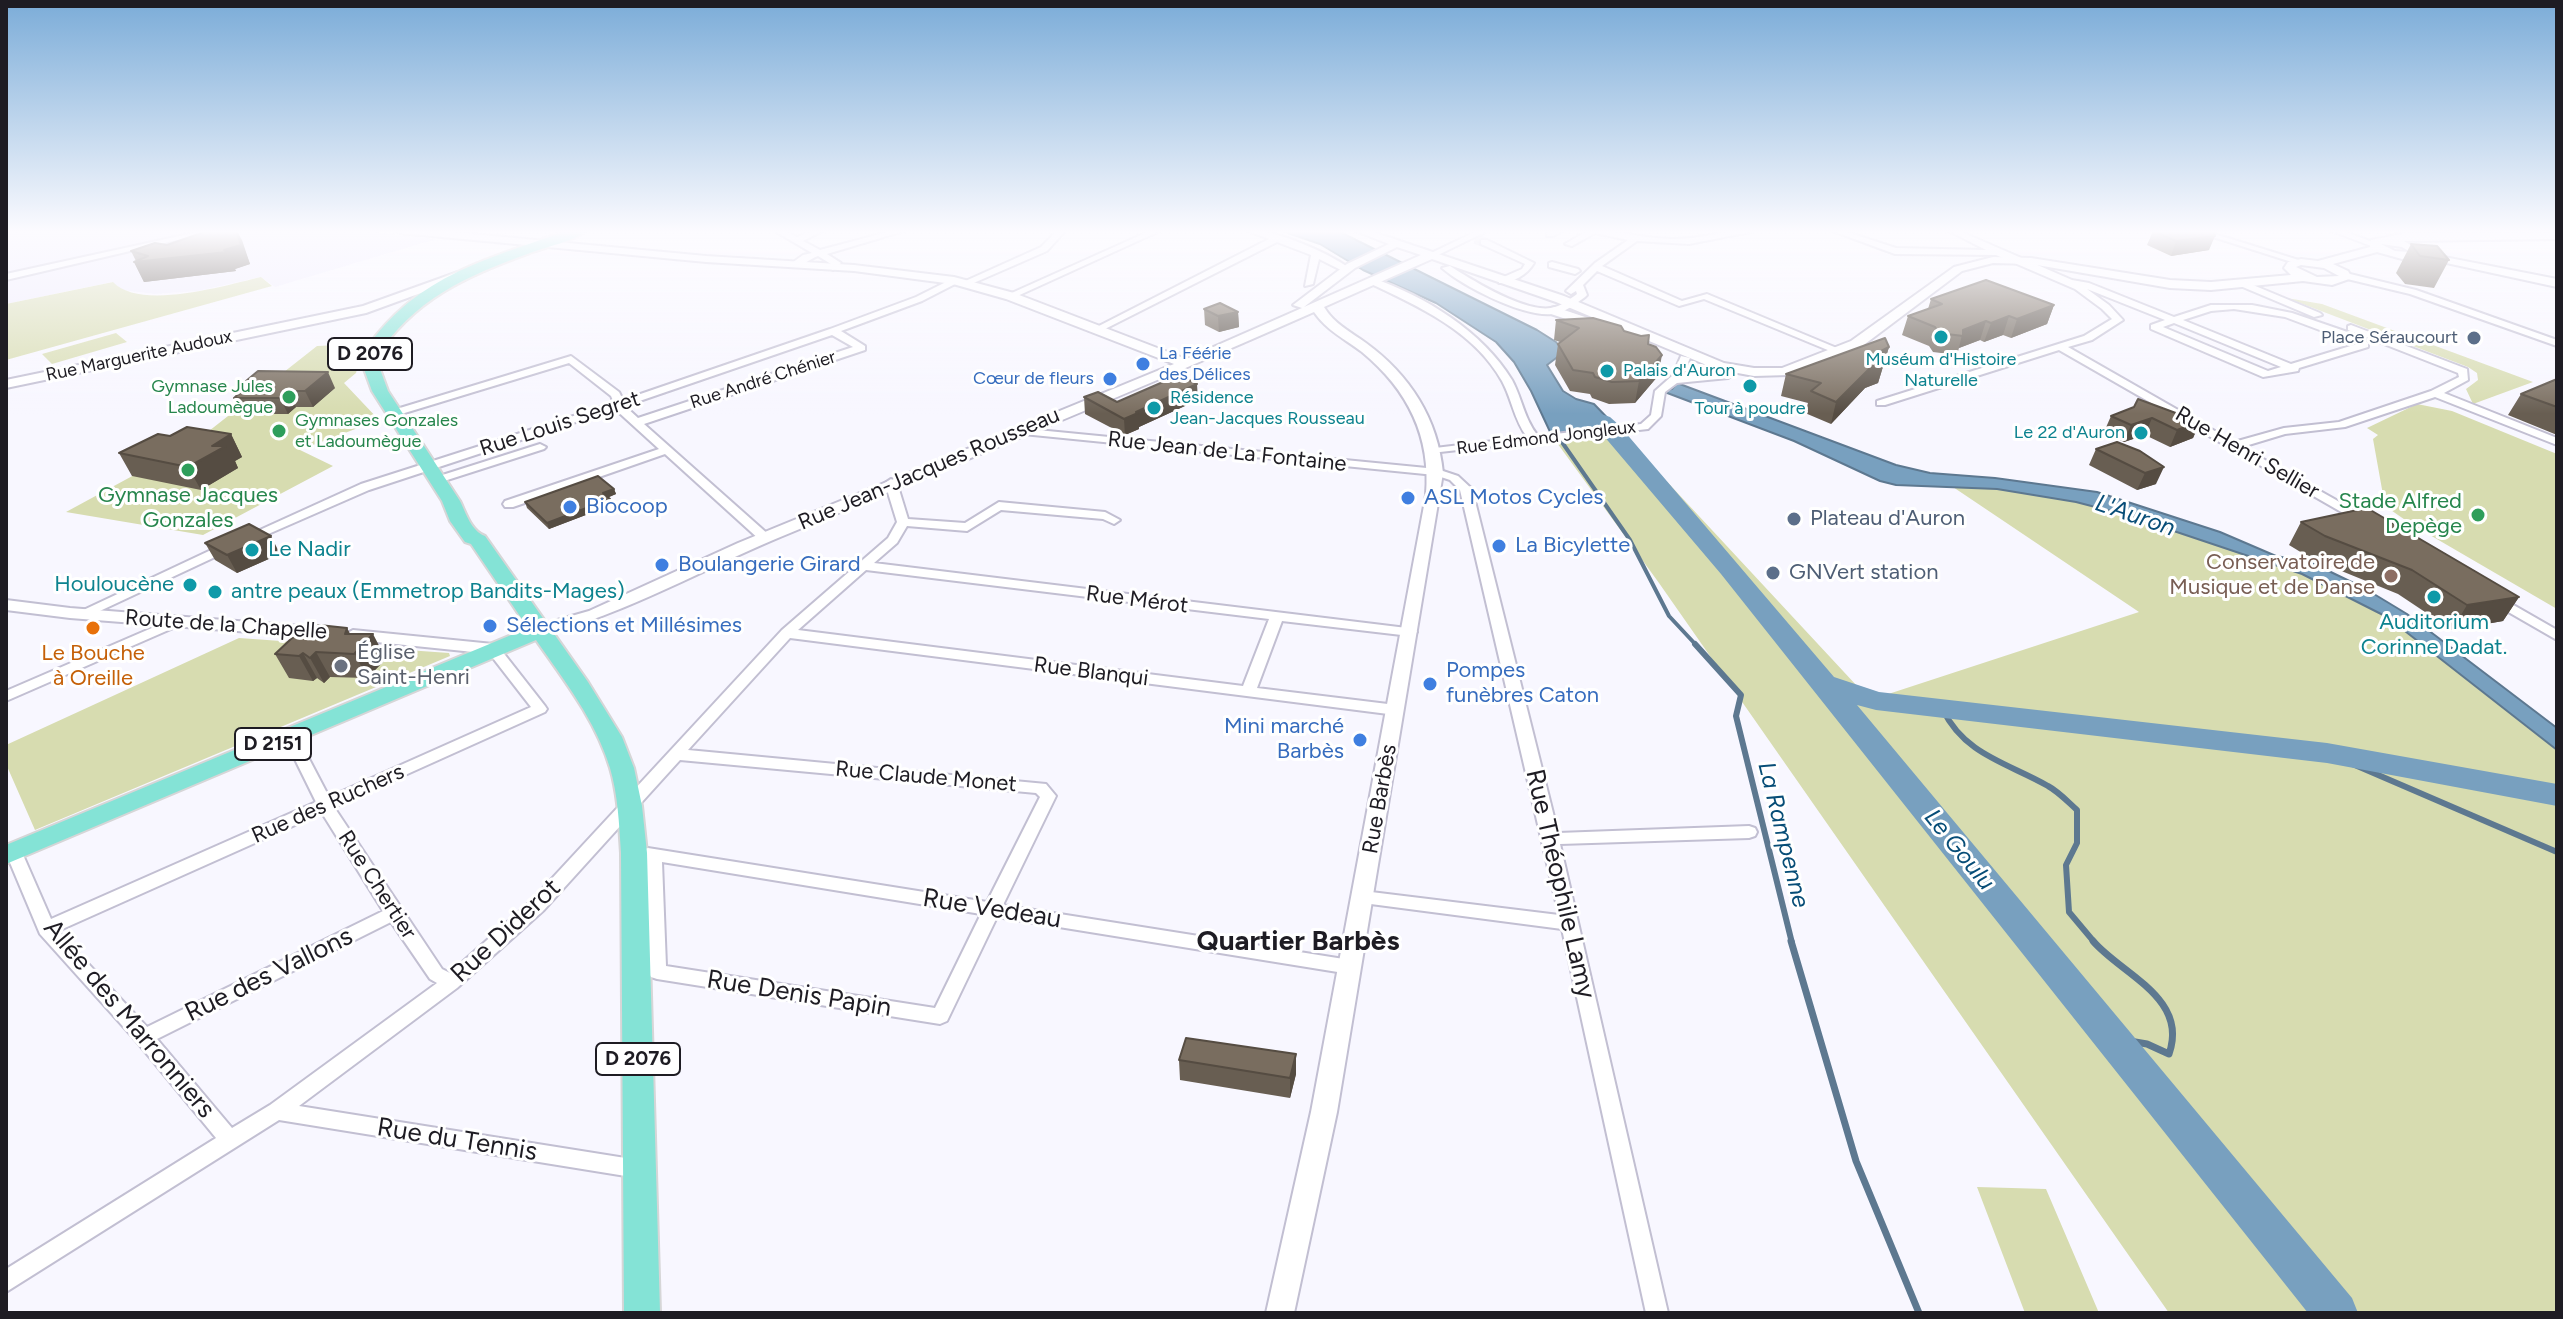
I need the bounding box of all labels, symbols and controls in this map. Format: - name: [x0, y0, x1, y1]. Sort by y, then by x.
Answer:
- street label: Rue Marguerite Audoux: [44, 326, 234, 386]
- place label: Place Séraucourt: [2321, 327, 2458, 349]
- marker: Muséum d'Histoire Naturelle: [1932, 328, 1950, 346]
- marker: Place Séraucourt: [2465, 329, 2483, 347]
- road number: D 2076: [328, 338, 412, 370]
- place label: La Féérie des Délices: [1159, 343, 1251, 386]
- street label: Rue André Chénier: [688, 346, 838, 414]
- place label: Muséum d'Histoire Naturelle: [1866, 349, 2016, 392]
- marker: La Féérie des Délices: [1134, 355, 1152, 373]
- place label: Palais d'Auron: [1623, 360, 1736, 382]
- marker: Palais d'Auron: [1598, 362, 1616, 380]
- place label: Cœur de fleurs: [973, 368, 1094, 390]
- marker: Cœur de fleurs: [1101, 370, 1119, 388]
- place label: Gymnase Jules Ladoumègue: [151, 376, 273, 418]
- marker: Tour à poudre: [1741, 377, 1759, 395]
- street label: Rue Louis Segret: [477, 386, 643, 462]
- place label: Résidence Jean-Jacques Rousseau: [1170, 387, 1365, 430]
- marker: Gymnase Jules Ladoumègue: [280, 388, 298, 406]
- place label: Tour à poudre: [1694, 398, 1806, 420]
- marker: Résidence Jean-Jacques Rousseau: [1145, 399, 1163, 417]
- street label: Rue Henri Sellier: [2170, 401, 2324, 505]
- street label: Rue Jean-Jacques Rousseau: [794, 402, 1064, 536]
- place label: Gymnases Gonzales et Ladoumègue: [295, 410, 458, 452]
- street label: Rue Edmond Jongleux: [1455, 416, 1637, 460]
- marker: Gymnases Gonzales et Ladoumègue: [270, 422, 288, 440]
- place label: Le 22 d'Auron: [2014, 422, 2125, 444]
- marker: Le 22 d'Auron: [2132, 424, 2150, 442]
- street label: Rue Jean de La Fontaine: [1106, 426, 1348, 478]
- marker: Gymnase Jacques Gonzales: [179, 461, 197, 479]
- place label: Gymnase Jacques Gonzales: [98, 483, 278, 534]
- place label: ASL Motos Cycles: [1424, 485, 1604, 511]
- marker: ASL Motos Cycles: [1399, 489, 1417, 507]
- water label: L'Auron: [2091, 489, 2179, 543]
- place label: Stade Alfred Depège: [2338, 489, 2462, 540]
- place label: Biocoop: [586, 494, 668, 520]
- marker: Biocoop: [561, 498, 579, 516]
- place label: Plateau d'Auron: [1810, 506, 1965, 532]
- marker: Stade Alfred Depège: [2469, 506, 2487, 524]
- marker: Plateau d'Auron: [1785, 510, 1803, 528]
- place label: La Bicylette: [1515, 533, 1630, 559]
- place label: Le Nadir: [268, 537, 351, 563]
- marker: La Bicylette: [1490, 537, 1508, 555]
- marker: Le Nadir: [243, 541, 261, 559]
- place label: Conservatoire de Musique et de Danse: [2169, 550, 2375, 602]
- place label: Boulangerie Girard: [678, 552, 861, 578]
- marker: Boulangerie Girard: [653, 556, 671, 574]
- place label: GNVert station: [1789, 560, 1939, 586]
- marker: GNVert station: [1764, 564, 1782, 582]
- marker: Conservatoire de Musique et de Danse: [2382, 567, 2400, 585]
- place label: Houloucène: [54, 572, 174, 598]
- marker: Houloucène: [181, 576, 199, 594]
- place label: antre peaux (Emmetrop Bandits-Mages): [231, 579, 625, 605]
- street label: Rue Mérot: [1084, 581, 1190, 619]
- marker: antre peaux (Emmetrop Bandits-Mages): [206, 583, 224, 601]
- marker: Auditorium Corinne Dadat.: [2425, 588, 2443, 606]
- street label: Route de la Chapelle: [124, 605, 328, 645]
- place label: Auditorium Corinne Dadat.: [2361, 610, 2507, 662]
- place label: Sélections et Millésimes: [506, 613, 742, 639]
- marker: Sélections et Millésimes: [481, 617, 499, 635]
- marker: Le Bouche à Oreille: [84, 619, 102, 637]
- place label: Église Saint-Henri: [357, 640, 470, 692]
- place label: Le Bouche à Oreille: [41, 641, 145, 692]
- street label: Rue Blanqui: [1032, 652, 1150, 692]
- marker: Église Saint-Henri: [332, 657, 350, 675]
- place label: Pompes funèbres Caton: [1446, 658, 1599, 710]
- marker: Pompes funèbres Caton: [1421, 675, 1439, 693]
- place label: Mini marché Barbès: [1224, 714, 1344, 766]
- road number: D 2151: [235, 728, 311, 760]
- marker: Mini marché Barbès: [1351, 731, 1369, 749]
- street label: Rue Barbès: [1357, 742, 1403, 856]
- street label: Rue Claude Monet: [834, 756, 1018, 798]
- street label: Rue des Ruchers: [248, 759, 408, 849]
- water label: La Rampenne: [1751, 759, 1815, 911]
- street label: Rue Théophile Lamy: [1518, 766, 1602, 1002]
- water label: Le Goulu: [1918, 804, 2000, 896]
- street label: Rue Chertier: [332, 826, 422, 944]
- street label: Rue Diderot: [445, 872, 567, 990]
- street label: Rue Vedeau: [921, 883, 1063, 935]
- street label: Allée des Marronniers: [37, 913, 221, 1125]
- street label: Rue des Vallons: [180, 921, 358, 1029]
- district label: Quartier Barbès: [1197, 925, 1399, 959]
- street label: Rue Denis Papin: [704, 964, 894, 1024]
- road number: D 2076: [596, 1043, 680, 1075]
- street label: Rue du Tennis: [375, 1112, 539, 1168]

